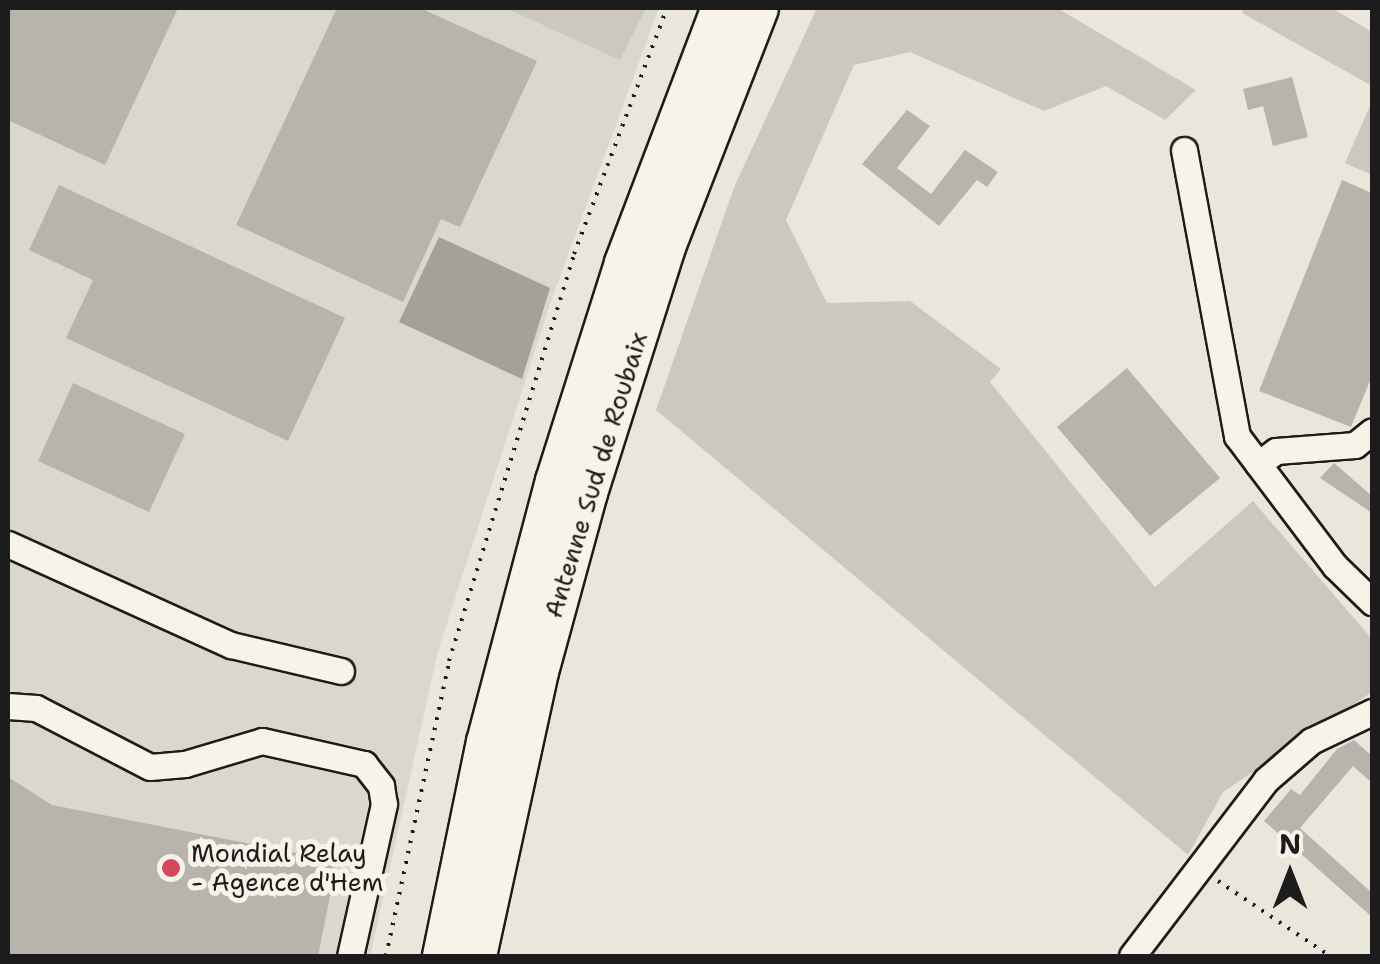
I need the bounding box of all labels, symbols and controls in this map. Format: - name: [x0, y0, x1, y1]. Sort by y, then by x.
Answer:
- street label: Antenne Sud de Roubaix: [538, 329, 654, 621]
- north arrow: [1240, 824, 1340, 924]
- text: N: [1279, 825, 1301, 863]
- place label: Mondial Relay - Agence d'Hem: [191, 839, 383, 898]
- marker: Mondial Relay - Agence d'Hem: [160, 857, 182, 879]

